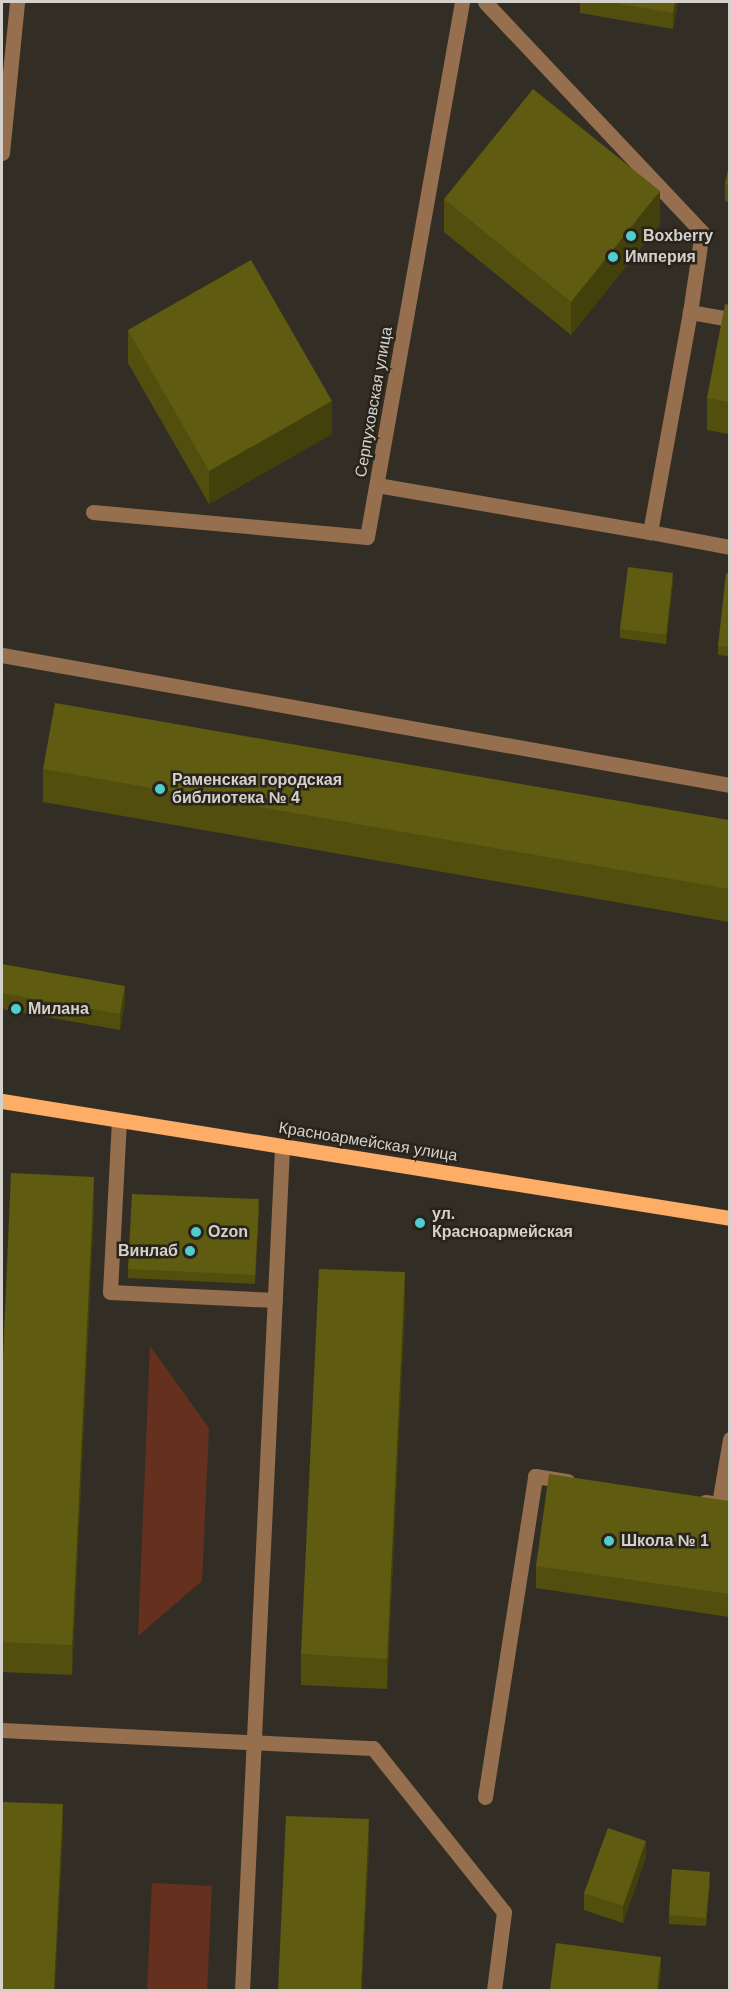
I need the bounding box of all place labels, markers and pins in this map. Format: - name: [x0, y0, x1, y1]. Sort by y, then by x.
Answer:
- place label: Boxberry: [643, 226, 713, 246]
- marker: Boxberry: [624, 229, 638, 243]
- place label: Империя: [625, 247, 696, 267]
- marker: Империя: [606, 250, 620, 264]
- place label: Раменская городская библиотека № 4: [172, 770, 342, 808]
- marker: Раменская городская библиотека № 4: [153, 782, 167, 796]
- place label: Милана: [28, 999, 89, 1019]
- marker: Милана: [9, 1002, 23, 1016]
- place label: ул. Красноармейская: [432, 1204, 573, 1242]
- marker: ул. Красноармейская: [413, 1216, 427, 1230]
- place label: Ozon: [208, 1222, 248, 1242]
- marker: Ozon: [189, 1225, 203, 1239]
- place label: Винлаб: [118, 1241, 178, 1261]
- marker: Винлаб: [183, 1244, 197, 1258]
- place label: Школа № 1: [621, 1531, 709, 1551]
- marker: Школа № 1: [602, 1534, 616, 1548]

